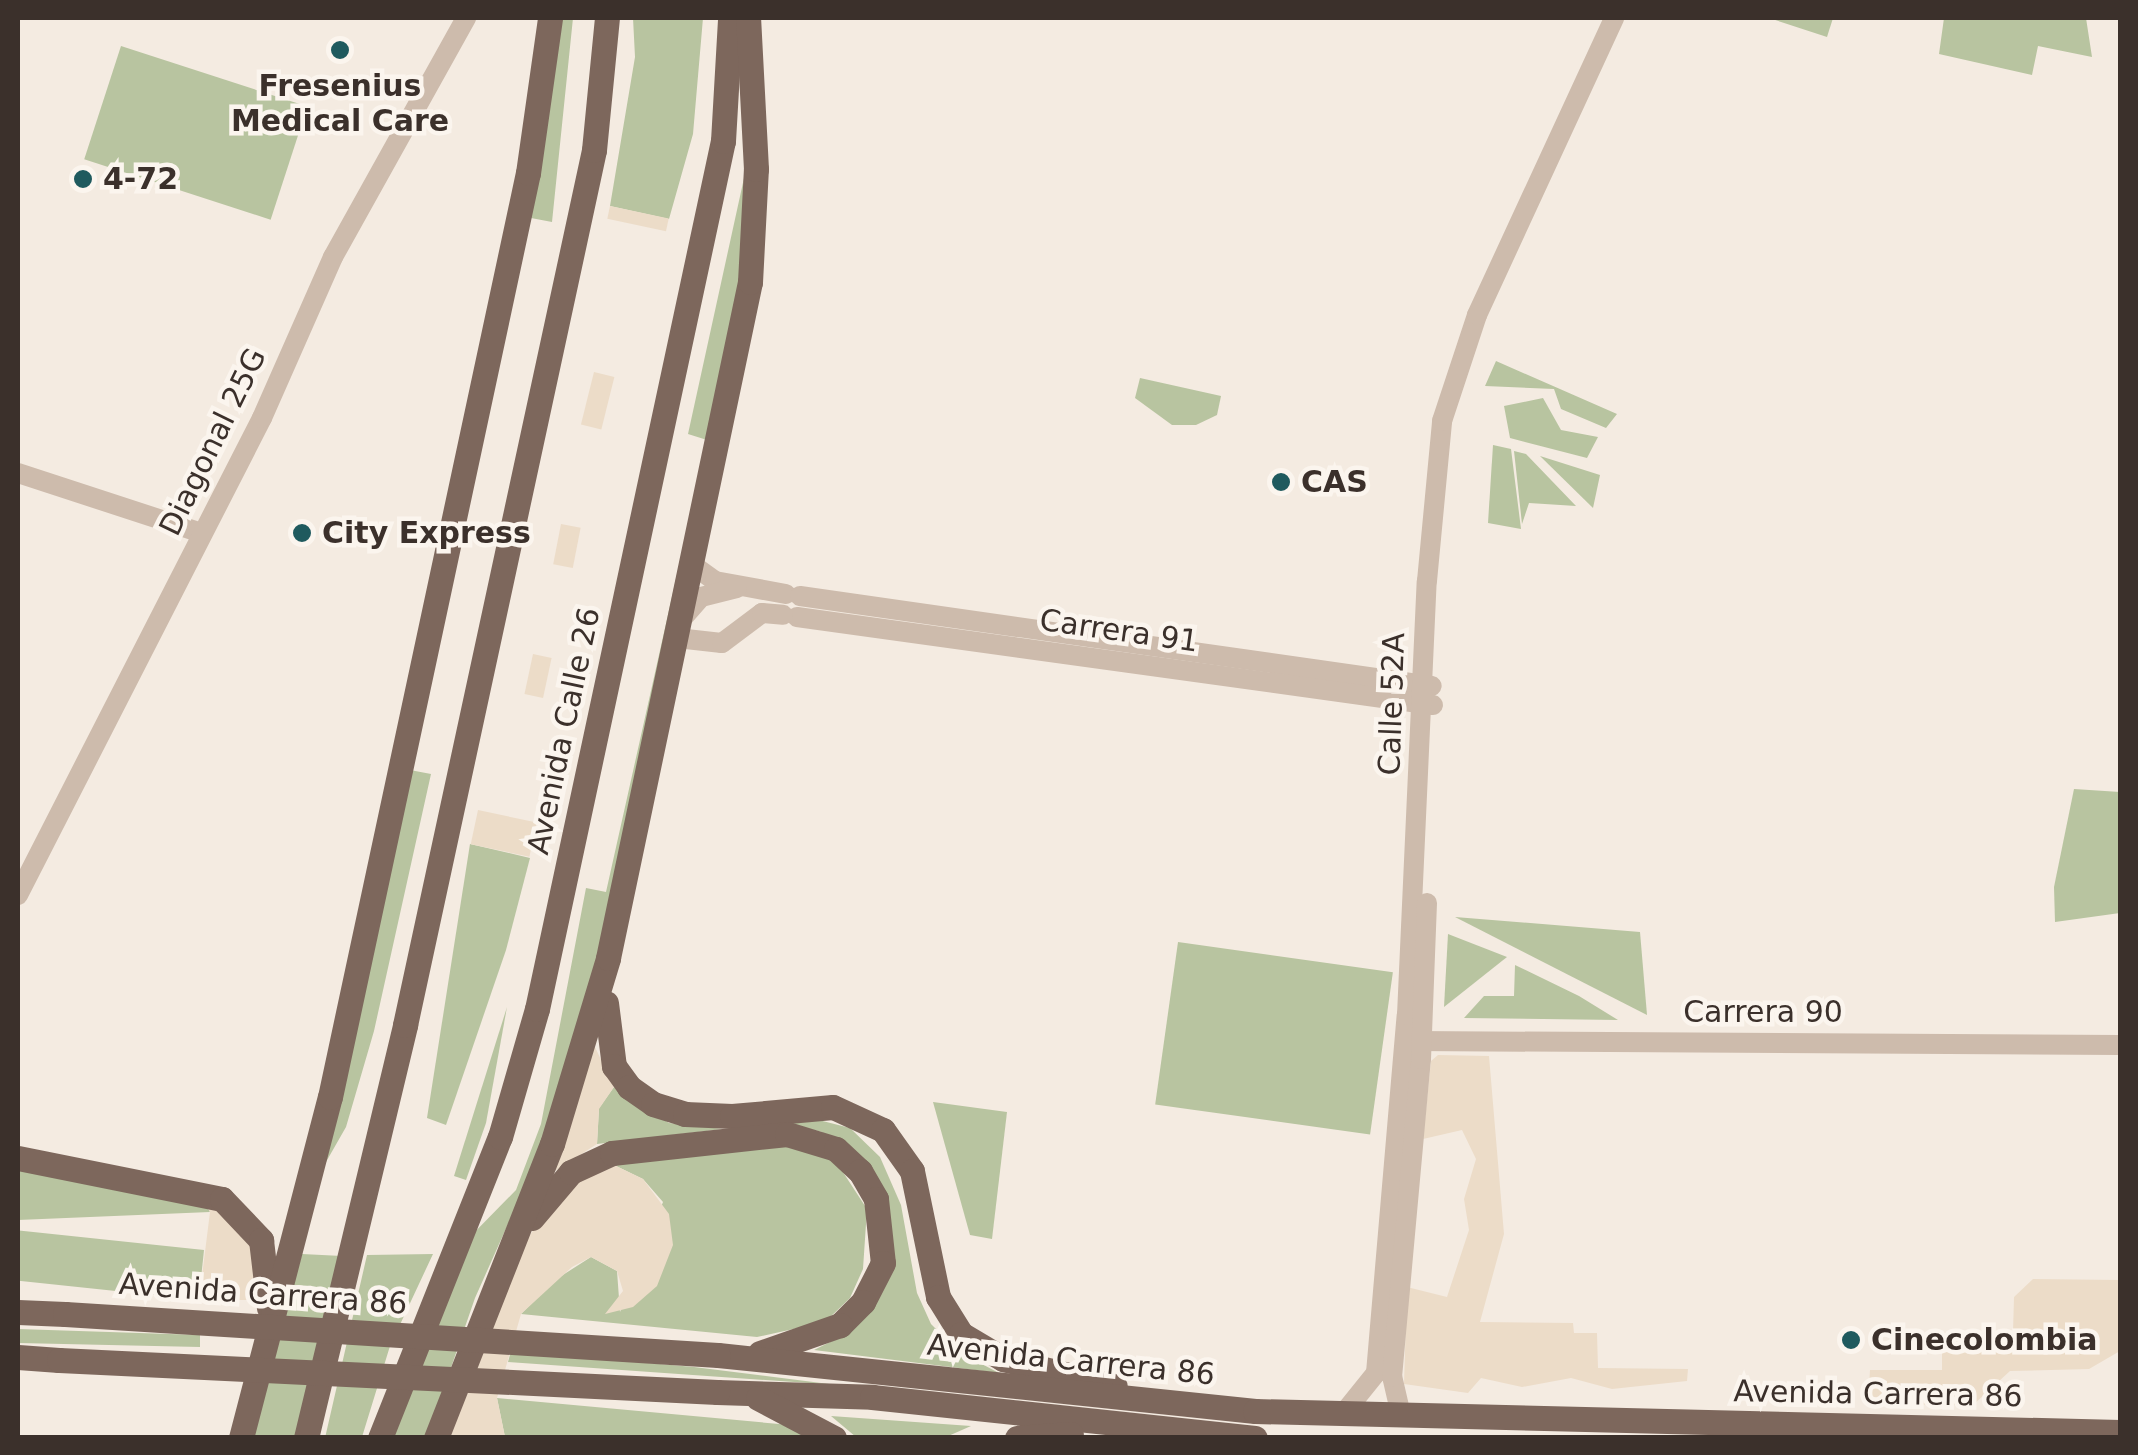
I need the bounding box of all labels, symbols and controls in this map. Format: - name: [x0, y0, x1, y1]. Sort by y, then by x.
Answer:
- marker: Fresenius Medical Care: [327, 37, 353, 63]
- place label: Fresenius Medical Care: [231, 68, 449, 138]
- place label: 4-72: [103, 161, 178, 197]
- marker: 4-72: [72, 168, 94, 190]
- street label: Diagonal 25G: [152, 342, 274, 542]
- place label: CAS: [1301, 464, 1368, 500]
- marker: CAS: [1270, 471, 1292, 493]
- place label: City Express: [322, 515, 531, 551]
- marker: City Express: [291, 522, 313, 544]
- street label: Carrera 91: [1037, 602, 1201, 660]
- street label: Avenida Calle 26: [520, 604, 608, 858]
- street label: Calle 52A: [1372, 632, 1412, 776]
- street label: Carrera 90: [1683, 994, 1843, 1030]
- street label: Avenida Carrera 86: [118, 1266, 408, 1322]
- place label: Cinecolombia: [1871, 1322, 2098, 1358]
- street label: Avenida Carrera 86: [925, 1327, 1217, 1393]
- marker: Cinecolombia: [1840, 1329, 1862, 1351]
- street label: Avenida Carrera 86: [1733, 1373, 2023, 1415]

